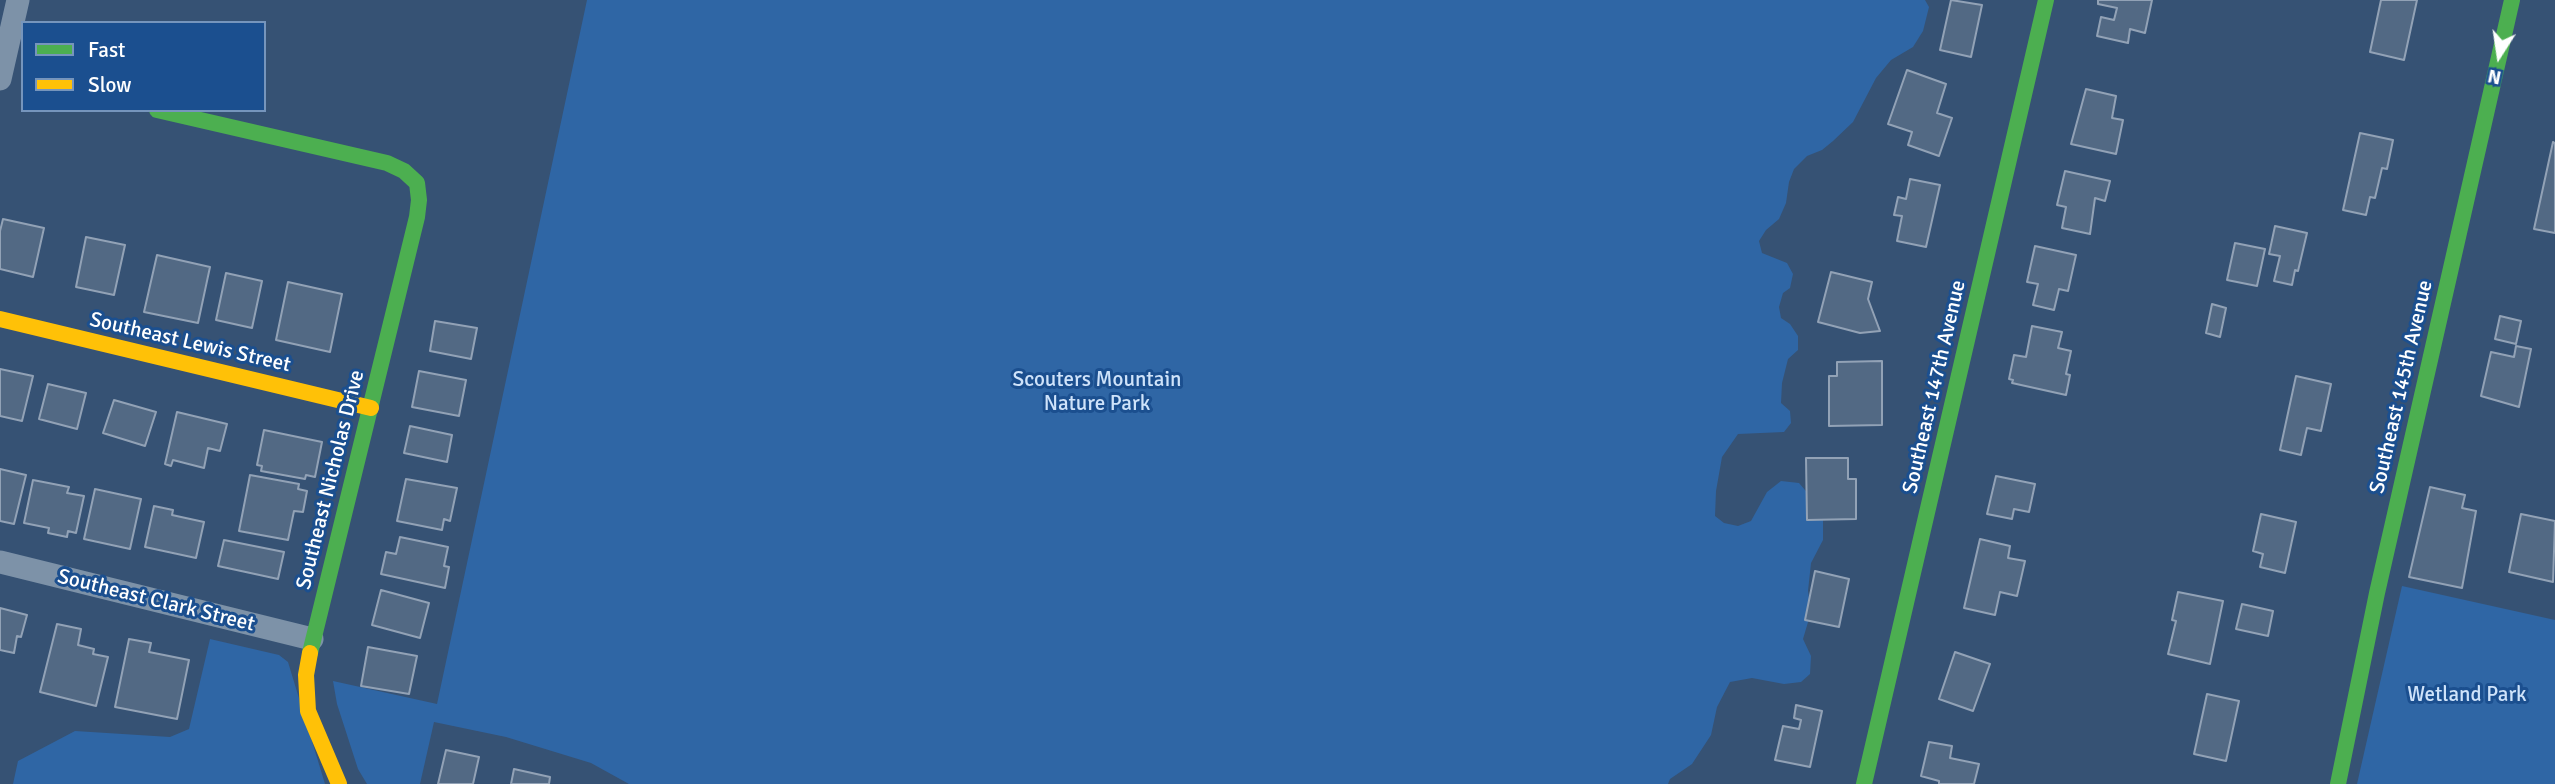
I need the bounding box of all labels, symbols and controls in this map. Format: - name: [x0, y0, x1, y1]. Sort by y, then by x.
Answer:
- legend: [21, 21, 266, 112]
- north arrow: [2464, 21, 2534, 91]
- text: Fast: [88, 37, 125, 63]
- text: N: [2486, 63, 2504, 90]
- text: Slow: [88, 72, 132, 98]
- street label: Southeast 147th Avenue: [1898, 278, 1972, 496]
- street label: Southeast 145th Avenue: [2365, 278, 2439, 496]
- street label: Southeast Lewis Street: [87, 308, 293, 378]
- park label: Scouters Mountain Nature Park: [1012, 367, 1182, 417]
- street label: Southeast Nicholas Drive: [292, 368, 370, 592]
- street label: Southeast Clark Street: [55, 564, 257, 638]
- park label: Wetland Park: [2407, 682, 2527, 708]

